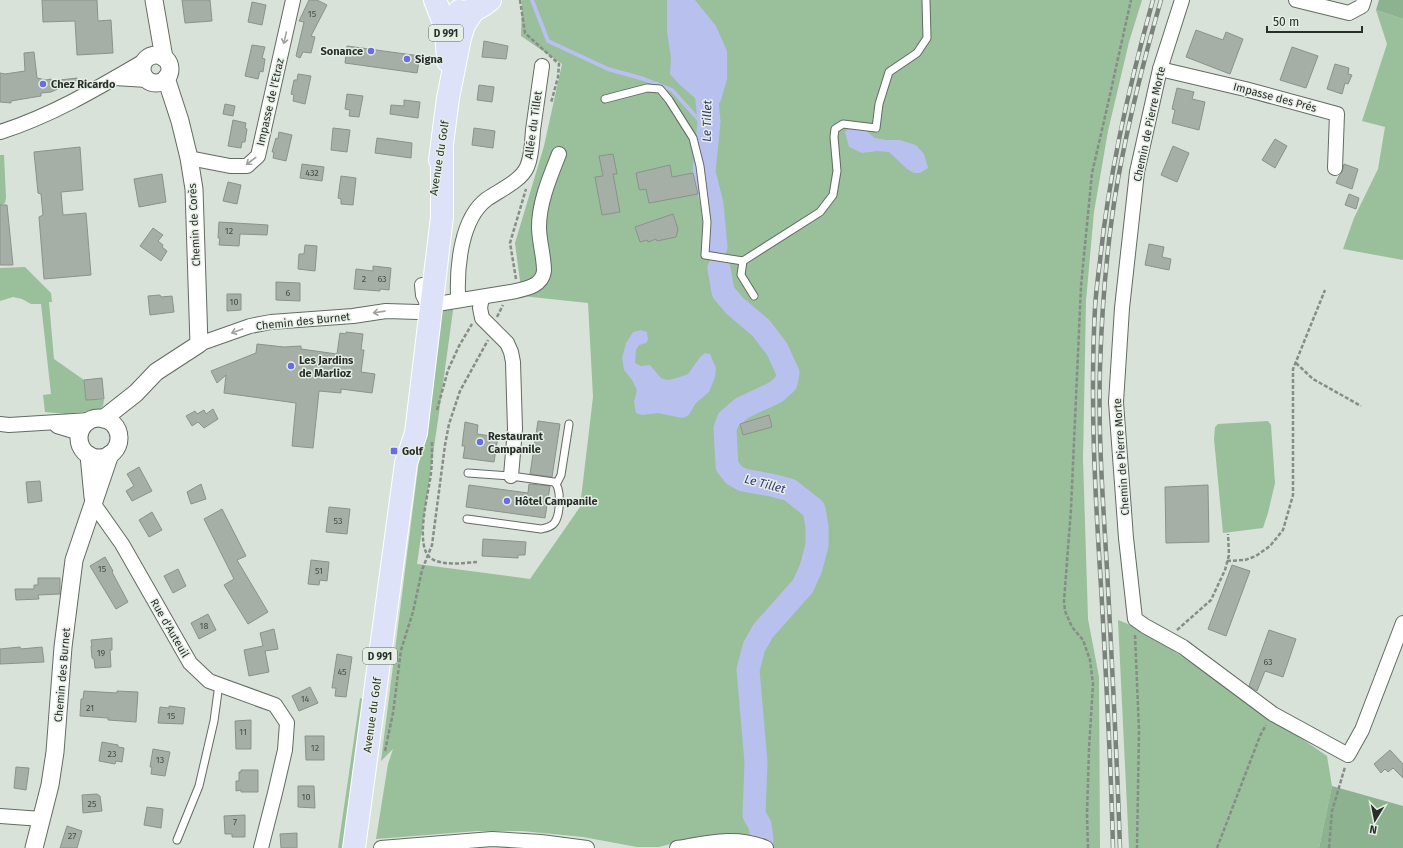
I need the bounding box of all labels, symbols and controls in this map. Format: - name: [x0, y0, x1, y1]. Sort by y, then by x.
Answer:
- scale bar: [1267, 8, 1362, 34]
- house number: 15: [308, 9, 317, 19]
- text: 50 m: [1273, 15, 1299, 29]
- road number: D 991: [429, 25, 463, 41]
- one-way arrow: [280, 31, 288, 44]
- place label: Sonance: [320, 45, 363, 58]
- marker: Sonance: [366, 46, 376, 56]
- place label: Signa: [415, 53, 443, 66]
- marker: Signa: [402, 54, 412, 64]
- street label: Impasse de l'Etraz: [254, 57, 287, 147]
- street label: Chemin de Pierre Morte: [1131, 65, 1168, 183]
- place label: Chez Ricardo: [51, 78, 116, 91]
- marker: Chez Ricardo: [38, 79, 48, 89]
- street label: Impasse des Prés: [1232, 80, 1318, 115]
- street label: Allée du Tillet: [522, 90, 545, 160]
- water label: Le Tillet: [700, 99, 714, 142]
- street label: Avenue du Golf: [427, 118, 452, 196]
- one-way arrow: [246, 157, 257, 166]
- house number: 432: [305, 168, 319, 178]
- street label: Chemin de Corès: [186, 183, 203, 267]
- house number: 12: [225, 226, 233, 236]
- house number: 2: [362, 274, 366, 284]
- house number: 63: [377, 274, 387, 284]
- house number: 6: [286, 288, 291, 298]
- house number: 10: [230, 297, 238, 307]
- one-way arrow: [373, 308, 386, 316]
- street label: Chemin des Burnet: [255, 310, 351, 333]
- one-way arrow: [231, 327, 243, 335]
- place label: Les Jardins de Marlioz: [299, 354, 354, 380]
- marker: Les Jardins de Marlioz: [286, 361, 296, 371]
- street label: Chemin de Pierre Morte: [1111, 398, 1132, 516]
- place label: Restaurant Campanile: [488, 430, 544, 456]
- marker: Restaurant Campanile: [475, 437, 485, 447]
- place label: Golf: [402, 445, 424, 458]
- marker: Golf: [389, 446, 399, 456]
- water label: Le Tillet: [743, 472, 788, 496]
- place label: Hôtel Campanile: [515, 495, 598, 508]
- marker: Hôtel Campanile: [502, 496, 512, 506]
- house number: 53: [334, 516, 342, 526]
- house number: 15: [98, 564, 107, 574]
- house number: 51: [315, 566, 323, 576]
- street label: Rue d'Auteuil: [147, 596, 192, 660]
- house number: 18: [200, 621, 208, 631]
- street label: Chemin des Burnet: [52, 627, 73, 723]
- house number: 19: [97, 648, 106, 658]
- road number: D 991: [363, 648, 397, 664]
- house number: 63: [1263, 657, 1273, 667]
- house number: 45: [337, 667, 347, 677]
- street label: Avenue du Golf: [361, 675, 384, 753]
- house number: 14: [301, 694, 310, 704]
- house number: 21: [86, 703, 94, 713]
- house number: 15: [167, 711, 176, 721]
- house number: 11: [239, 727, 247, 737]
- house number: 12: [311, 743, 319, 753]
- house number: 23: [108, 749, 116, 759]
- house number: 13: [156, 755, 164, 765]
- house number: 10: [302, 792, 310, 802]
- house number: 25: [88, 799, 97, 809]
- north arrow: [1355, 800, 1395, 840]
- house number: 7: [233, 817, 237, 827]
- text: N: [1369, 822, 1378, 836]
- house number: 27: [68, 831, 76, 841]

